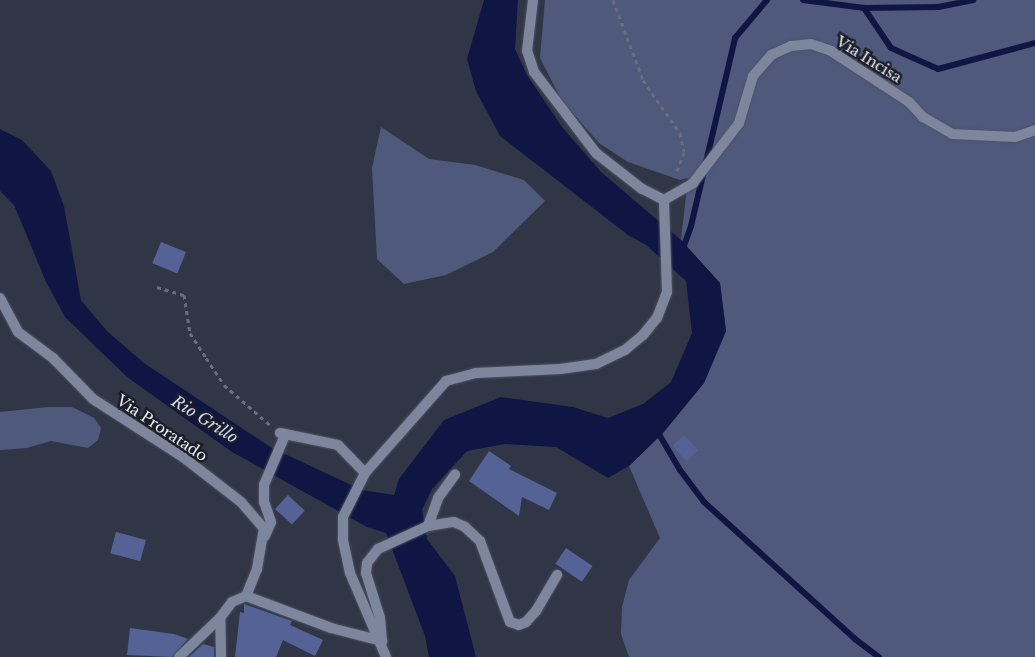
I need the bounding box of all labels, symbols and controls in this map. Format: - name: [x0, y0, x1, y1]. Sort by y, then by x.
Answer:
- street label: Via Incisa: [833, 32, 905, 86]
- street label: Via Proratado: [113, 391, 211, 465]
- water label: Rio Grillo: [168, 391, 242, 447]

